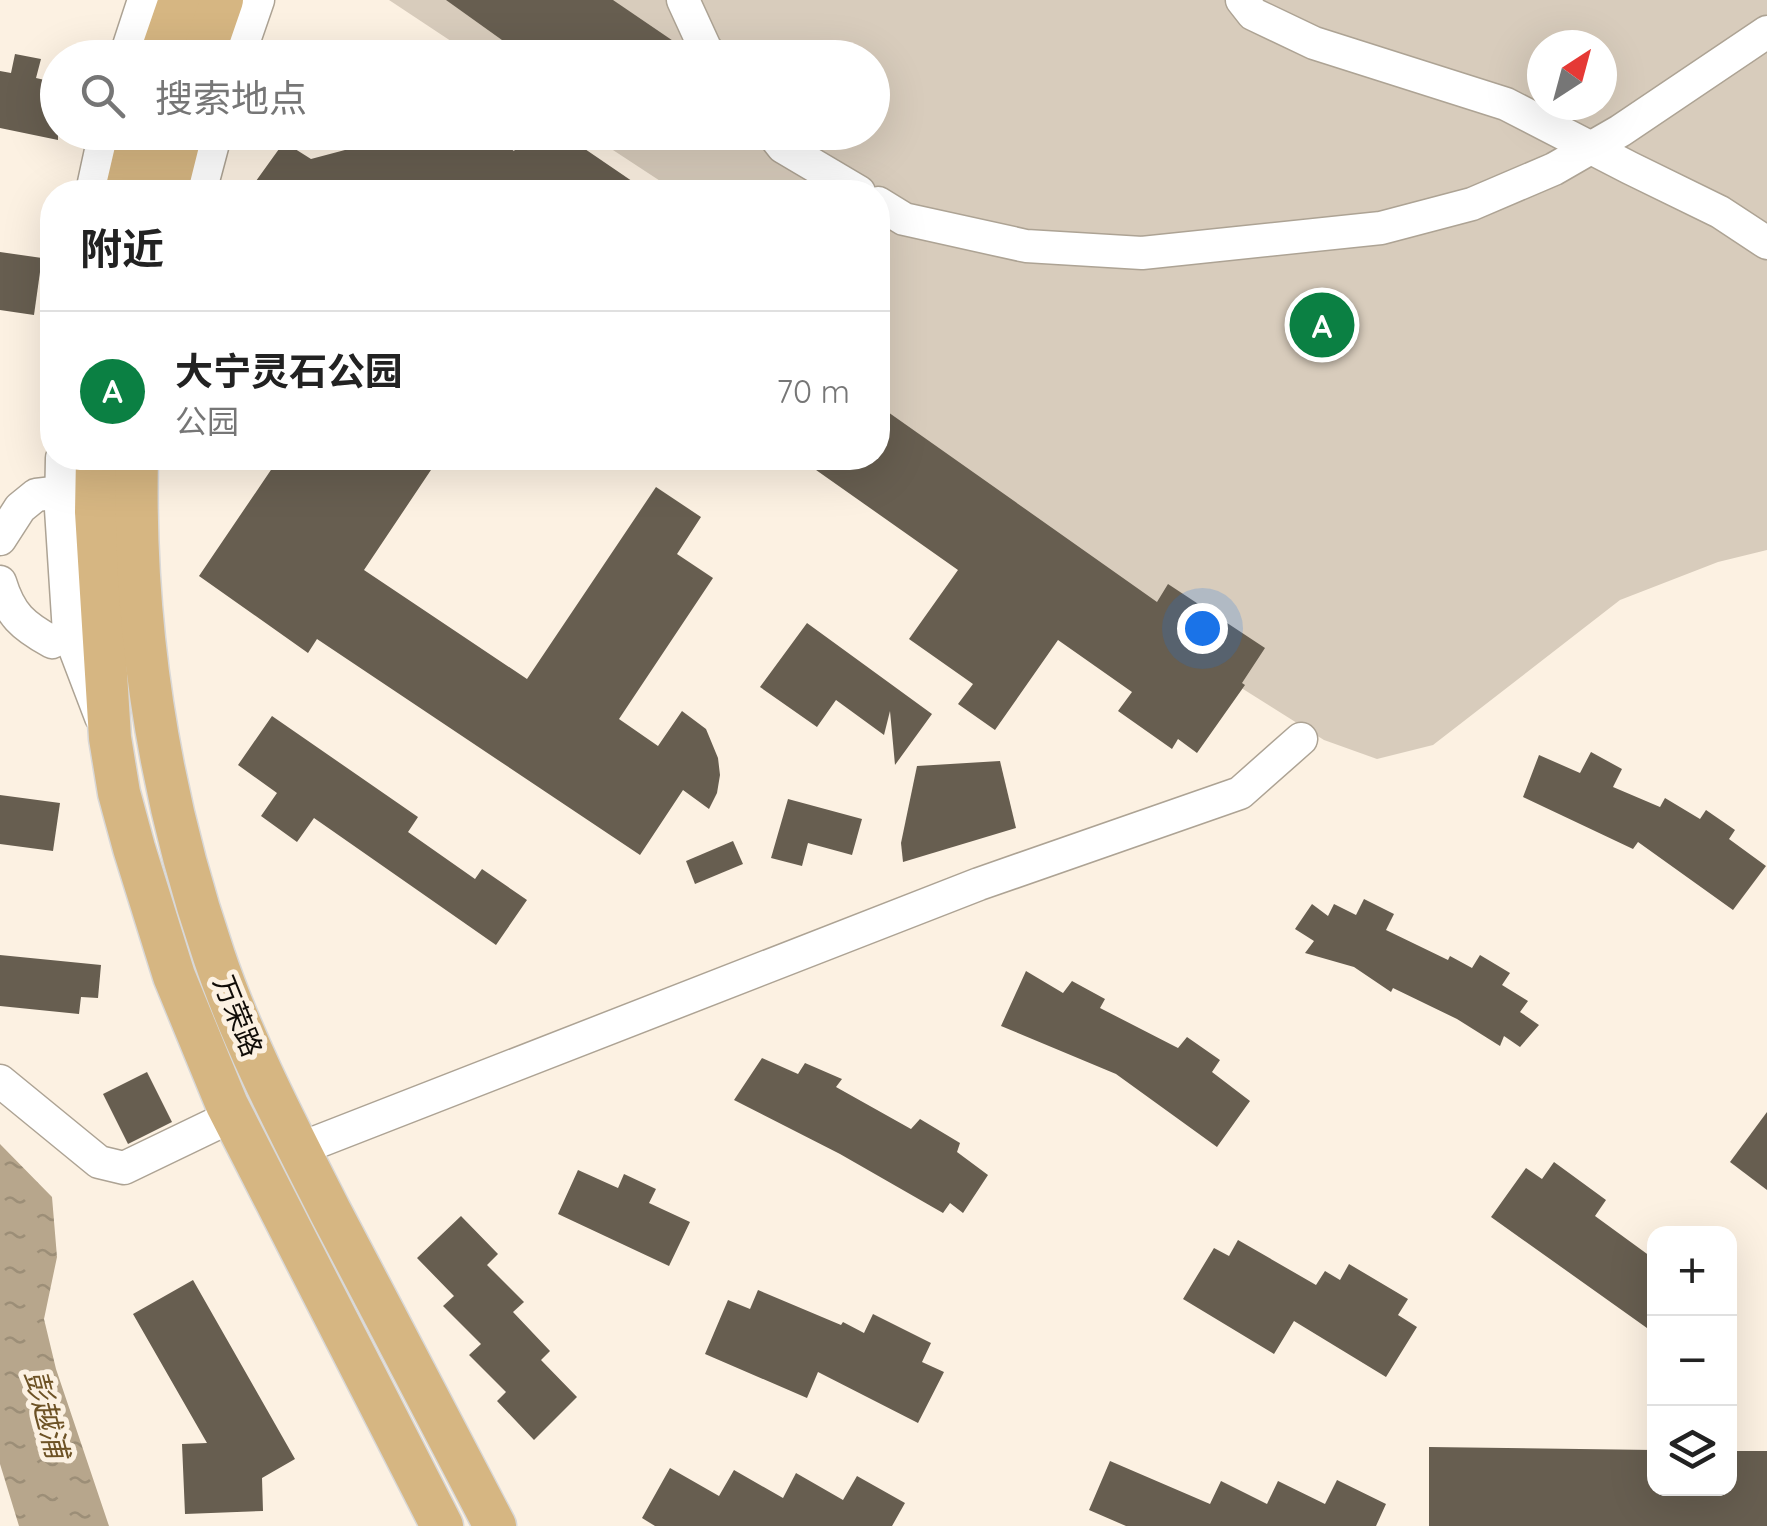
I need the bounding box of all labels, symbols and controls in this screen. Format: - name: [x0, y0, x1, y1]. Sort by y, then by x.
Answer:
- north arrow: [1527, 30, 1617, 120]
- search box: [40, 40, 890, 150]
- icon: search: [75, 68, 130, 123]
- text: 搜索地点: [155, 74, 307, 122]
- text: 附近: [80, 222, 164, 275]
- pin: A: [1290, 288, 1354, 362]
- text: 大宁灵石公园: [175, 347, 403, 395]
- text: A: [102, 371, 123, 411]
- text: 70 m: [777, 371, 850, 411]
- text: 公园: [175, 401, 239, 441]
- your location: [1177, 603, 1228, 654]
- street label: 万荣路: [207, 970, 270, 1061]
- map controls: [1647, 1226, 1737, 1496]
- button: +: [1647, 1226, 1737, 1316]
- button: −: [1647, 1316, 1737, 1406]
- water label: 彭越浦: [17, 1365, 78, 1466]
- button: layers: [1647, 1406, 1737, 1496]

